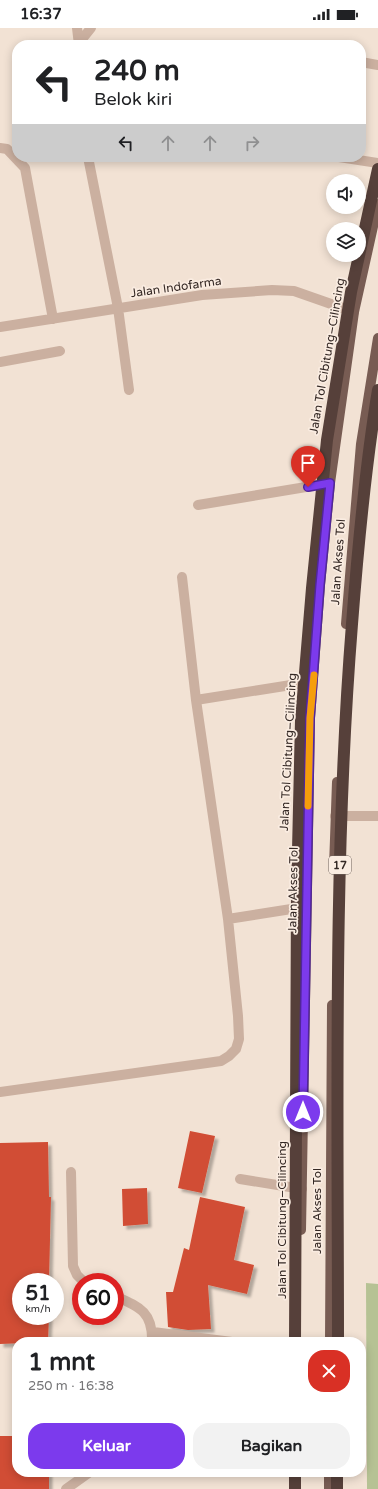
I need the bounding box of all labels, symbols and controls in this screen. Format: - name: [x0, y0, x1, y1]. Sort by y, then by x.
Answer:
- text: 16:37: [20, 5, 62, 23]
- text: 240 m: [94, 54, 180, 88]
- icon: left: [28, 56, 80, 108]
- text: Belok kiri: [94, 88, 172, 110]
- icon: left: [115, 132, 137, 154]
- icon: ahead: [157, 132, 179, 154]
- icon: ahead: [199, 132, 221, 154]
- icon: right: [241, 132, 263, 154]
- map controls: [326, 174, 366, 262]
- button: sound: [326, 174, 366, 214]
- button: layers: [326, 222, 366, 262]
- street label: Jalan Indofarma: [130, 274, 222, 300]
- street label: Jalan Tol Cibitung–Cilincing: [306, 277, 348, 435]
- pin: [291, 446, 325, 487]
- icon: arrive: [297, 452, 319, 474]
- street label: Jalan Akses Tol: [328, 519, 348, 605]
- street label: Jalan Tol Cibitung–Cilincing: [277, 673, 299, 831]
- street label: Jalan Akses Tol: [285, 847, 301, 933]
- road number: 17: [329, 856, 351, 874]
- position arrow: [282, 1091, 324, 1133]
- street label: Jalan Tol Cibitung–Cilincing: [275, 1141, 289, 1299]
- street label: Jalan Akses Tol: [310, 1168, 324, 1254]
- speed limit sign: 60: [72, 1273, 124, 1325]
- text: 51: [25, 1282, 51, 1306]
- text: km/h: [25, 1303, 51, 1315]
- text: 1 mnt: [28, 1348, 95, 1377]
- button: close: [308, 1350, 350, 1392]
- text: 250 m · 16:38: [28, 1378, 114, 1394]
- button: Keluar: [28, 1423, 185, 1469]
- button: Bagikan: [193, 1423, 350, 1469]

